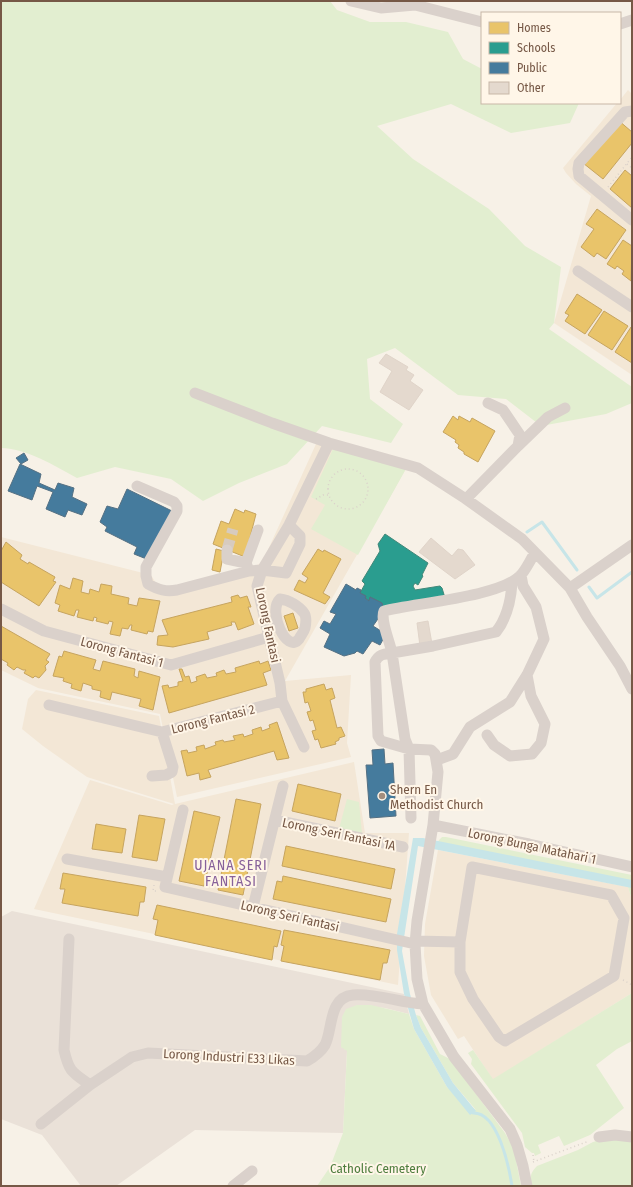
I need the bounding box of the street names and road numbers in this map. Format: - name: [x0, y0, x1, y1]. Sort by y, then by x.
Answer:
- street label: Lorong Fantasi: [253, 586, 283, 664]
- street label: Lorong Fantasi 1: [79, 634, 165, 670]
- street label: Lorong Fantasi 2: [170, 701, 257, 737]
- street label: Lorong Seri Fantasi 1A: [281, 815, 397, 853]
- street label: Lorong Bunga Matahari 1: [467, 825, 597, 867]
- street label: Lorong Seri Fantasi: [239, 897, 341, 935]
- street label: Lorong Industri E33 Likas: [163, 1046, 296, 1068]

